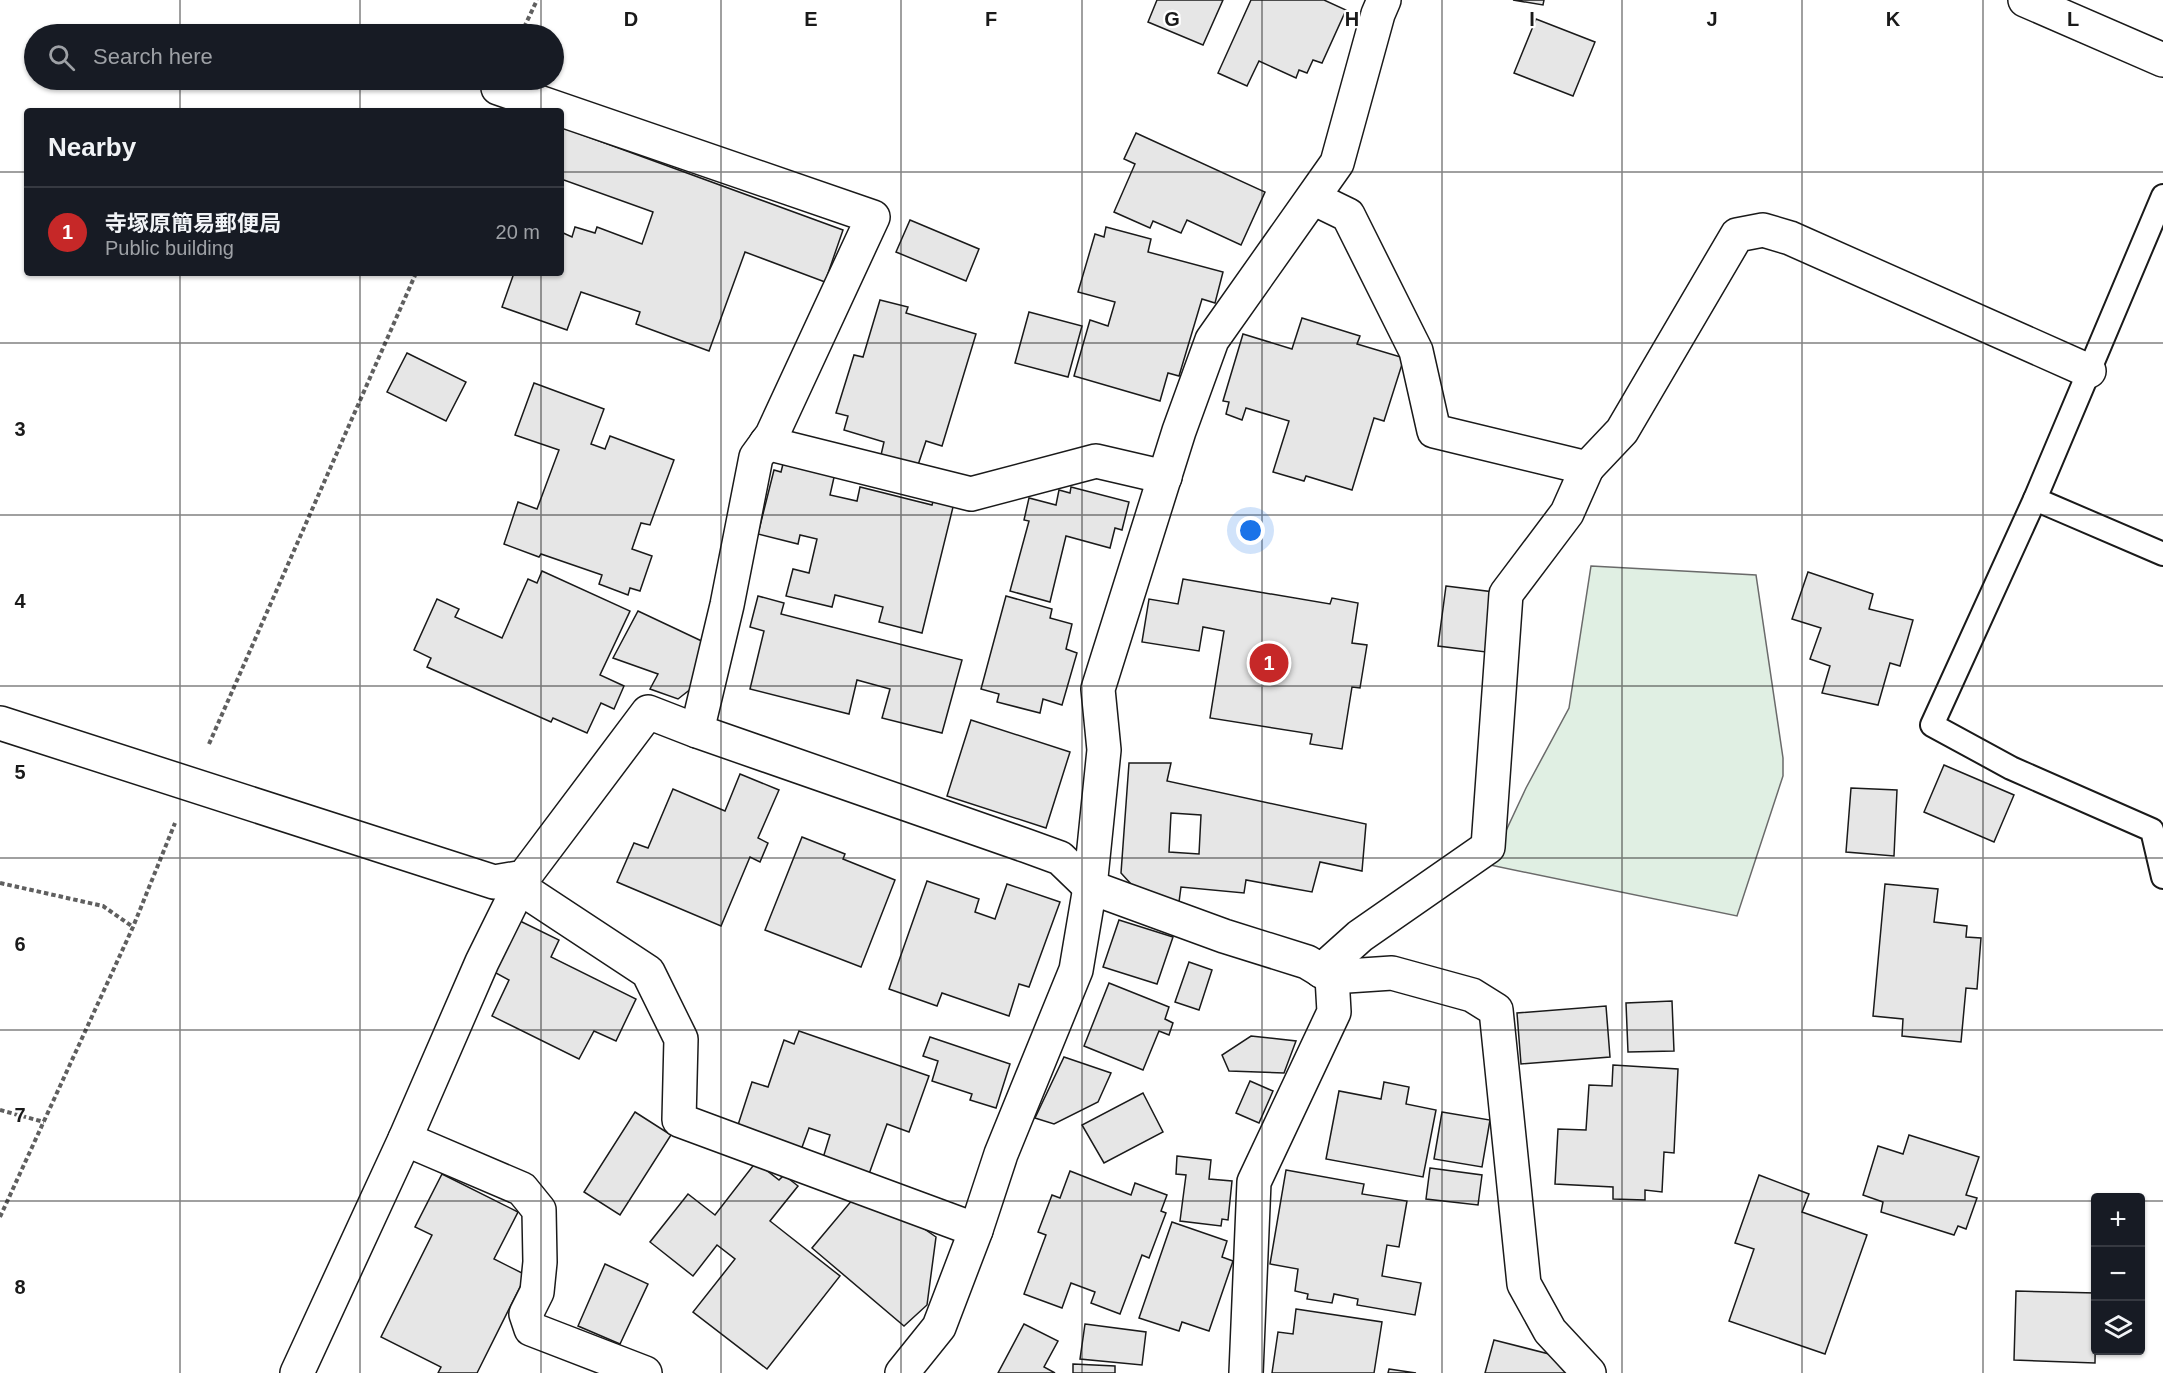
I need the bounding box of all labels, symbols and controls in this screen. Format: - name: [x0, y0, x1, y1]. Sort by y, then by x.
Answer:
- text: D: [624, 8, 638, 30]
- text: E: [804, 8, 818, 30]
- text: F: [985, 8, 997, 30]
- text: G: [1164, 8, 1180, 30]
- text: H: [1345, 8, 1359, 30]
- text: I: [1529, 8, 1535, 30]
- text: J: [1706, 8, 1718, 30]
- text: K: [1886, 8, 1901, 30]
- text: L: [2067, 8, 2079, 30]
- search box: [24, 24, 564, 90]
- icon: search: [45, 41, 78, 74]
- text: Search here: [93, 44, 213, 69]
- text: Nearby: [48, 132, 136, 162]
- text: 寺塚原簡易郵便局: [105, 211, 281, 236]
- text: 1: [62, 221, 73, 243]
- text: 20 m: [496, 221, 540, 243]
- text: Public building: [105, 237, 234, 259]
- text: 3: [14, 418, 26, 440]
- your location: [1236, 516, 1265, 545]
- text: 4: [14, 590, 26, 612]
- pin: 1: [1250, 640, 1288, 686]
- text: 5: [14, 761, 26, 783]
- text: 6: [14, 933, 26, 955]
- text: 7: [14, 1104, 26, 1126]
- map controls: [2091, 1193, 2145, 1355]
- button: +: [2091, 1193, 2145, 1247]
- button: −: [2091, 1247, 2145, 1301]
- text: 8: [14, 1276, 26, 1298]
- button: layers: [2091, 1301, 2145, 1355]

